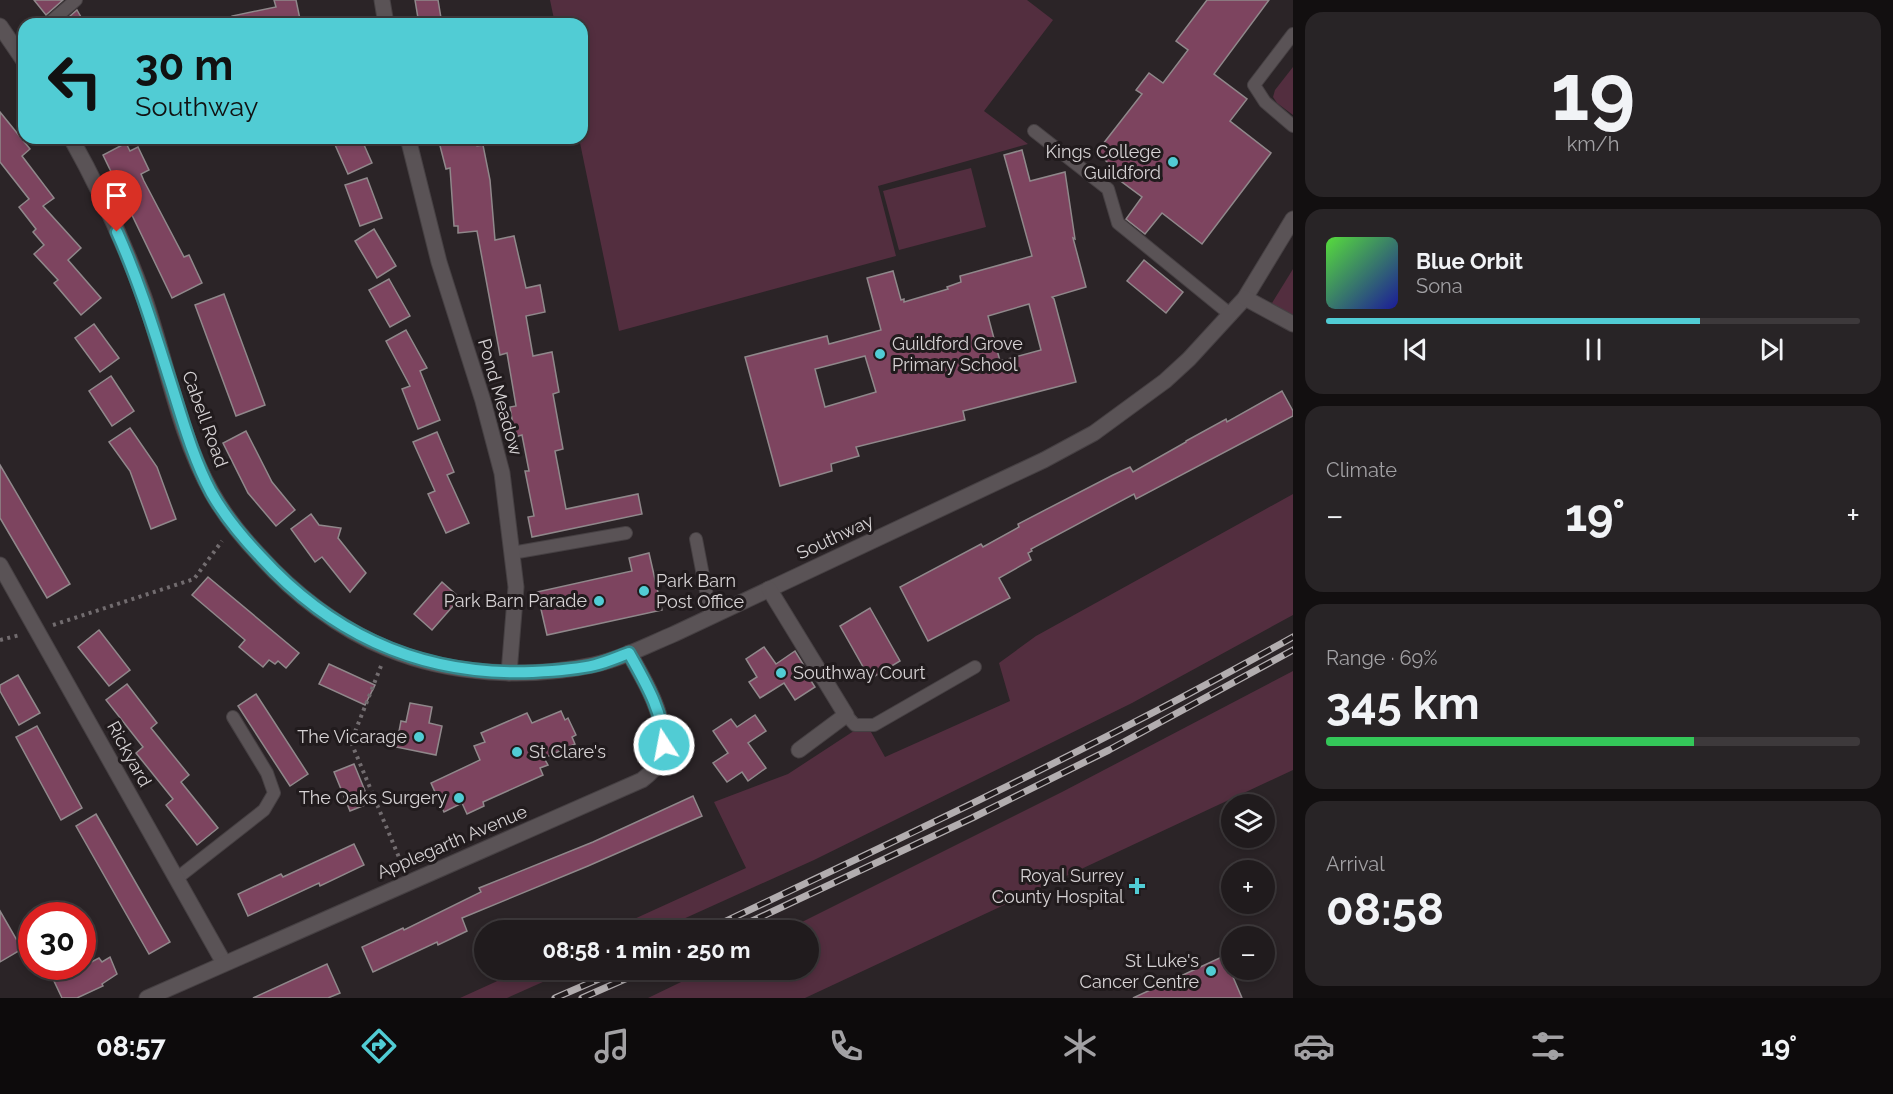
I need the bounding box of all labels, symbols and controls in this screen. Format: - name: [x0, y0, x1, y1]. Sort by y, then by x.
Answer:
- text: 30 m: [135, 41, 233, 90]
- icon: left: [36, 42, 114, 120]
- text: 19: [1551, 47, 1635, 138]
- text: Southway: [135, 91, 258, 122]
- text: km/h: [1567, 132, 1619, 156]
- place label: Kings College Guildford: [1045, 141, 1161, 183]
- marker: Kings College Guildford: [1166, 155, 1180, 169]
- pin: [91, 170, 142, 232]
- icon: arrive: [100, 179, 133, 212]
- text: Blue Orbit: [1416, 248, 1523, 274]
- text: Sona: [1416, 274, 1463, 298]
- place label: Guildford Grove Primary School: [892, 333, 1023, 375]
- icon: previous: [1399, 333, 1432, 366]
- icon: pause: [1577, 333, 1610, 366]
- icon: next: [1755, 333, 1788, 366]
- street label: Pond Meadow: [474, 336, 527, 458]
- marker: Guildford Grove Primary School: [873, 347, 887, 361]
- street label: Cabell Road: [178, 368, 233, 470]
- text: Climate: [1326, 458, 1397, 482]
- text: 19°: [1565, 489, 1625, 542]
- text: −: [1326, 496, 1344, 535]
- text: +: [1846, 496, 1860, 535]
- street label: Southway: [793, 510, 877, 563]
- place label: Park Barn Post Office: [656, 570, 745, 612]
- marker: Park Barn Post Office: [637, 584, 651, 598]
- place label: Park Barn Parade: [444, 590, 587, 611]
- marker: Park Barn Parade: [592, 594, 606, 608]
- text: Range · 69%: [1326, 646, 1438, 670]
- place label: Southway Court: [793, 662, 926, 683]
- marker: Southway Court: [774, 666, 788, 680]
- text: 345 km: [1326, 677, 1480, 730]
- position arrow: [632, 713, 696, 777]
- street label: Rickyard: [103, 717, 156, 790]
- place label: The Vicarage: [297, 726, 407, 747]
- marker: The Vicarage: [412, 730, 426, 744]
- place label: St Clare's: [529, 741, 606, 762]
- marker: St Clare's: [510, 745, 524, 759]
- place label: The Oaks Surgery: [299, 787, 447, 808]
- marker: The Oaks Surgery: [452, 791, 466, 805]
- map controls: [1221, 794, 1275, 980]
- button: layers: [1221, 794, 1275, 848]
- street label: Applegarth Avenue: [374, 800, 530, 883]
- text: Arrival: [1326, 852, 1385, 876]
- button: +: [1221, 860, 1275, 914]
- place label: Royal Surrey County Hospital: [992, 865, 1124, 907]
- marker: Royal Surrey County Hospital: [1128, 877, 1146, 895]
- text: 08:58: [1326, 883, 1444, 936]
- speed limit sign: 30: [18, 902, 96, 980]
- button: −: [1221, 926, 1275, 980]
- text: 08:58 · 1 min · 250 m: [542, 937, 751, 963]
- place label: St Luke's Cancer Centre: [1080, 950, 1199, 992]
- marker: St Luke's Cancer Centre: [1204, 964, 1218, 978]
- icon: directions: [358, 1025, 400, 1067]
- icon: music: [591, 1025, 633, 1067]
- icon: phone: [825, 1025, 867, 1067]
- icon: climate: [1059, 1025, 1101, 1067]
- icon: car: [1293, 1025, 1335, 1067]
- icon: filters: [1527, 1025, 1569, 1067]
- text: 08:57: [96, 1031, 166, 1062]
- text: 19°: [1761, 1031, 1797, 1062]

